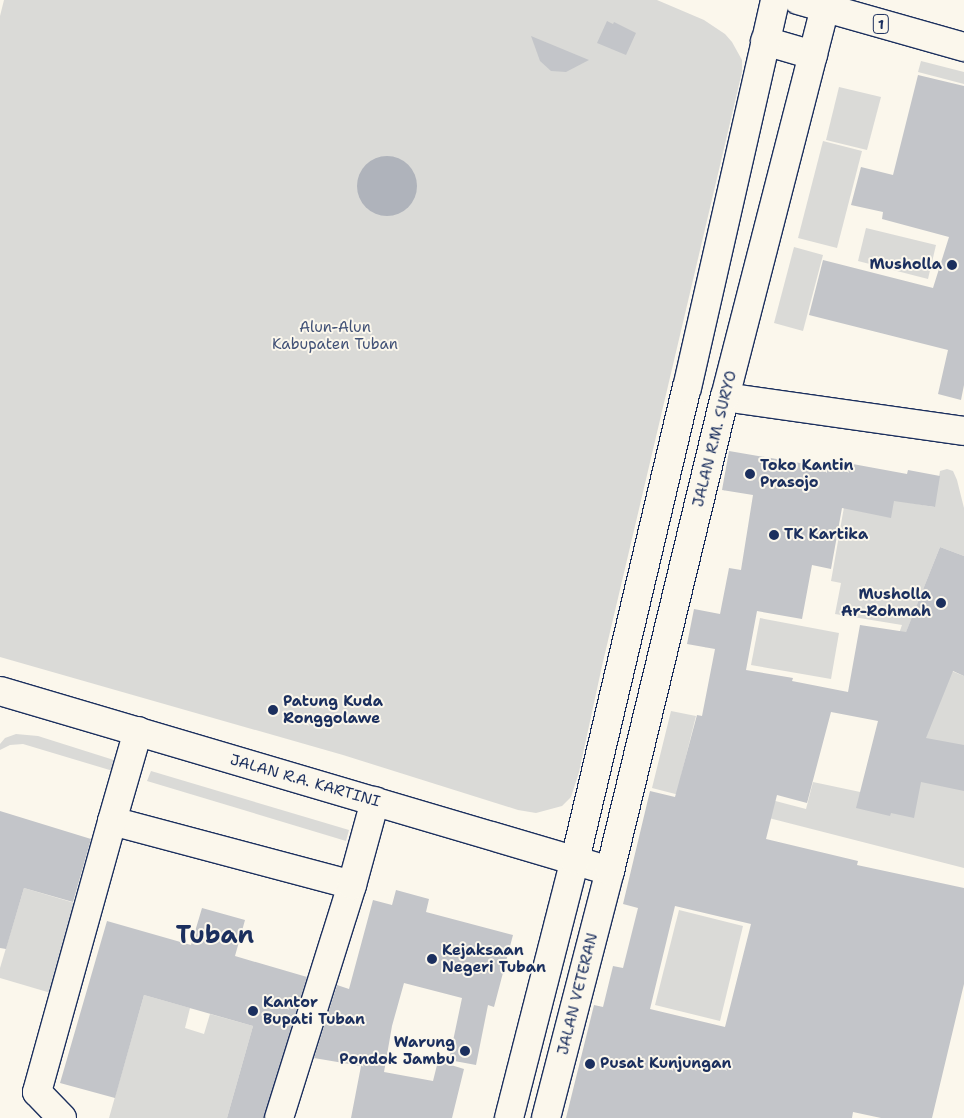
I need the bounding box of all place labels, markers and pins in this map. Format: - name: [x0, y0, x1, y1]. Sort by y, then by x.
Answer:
- place label: Musholla: [869, 256, 942, 274]
- marker: Musholla: [946, 259, 958, 271]
- place label: Toko Kantin Prasojo: [760, 456, 853, 491]
- marker: Toko Kantin Prasojo: [744, 468, 756, 480]
- place label: TK Kartika: [784, 526, 868, 544]
- marker: TK Kartika: [768, 529, 780, 541]
- place label: Musholla Ar-Rohmah: [841, 585, 931, 620]
- marker: Musholla Ar-Rohmah: [935, 597, 947, 609]
- place label: Patung Kuda Ronggolawe: [283, 692, 383, 727]
- marker: Patung Kuda Ronggolawe: [267, 704, 279, 716]
- place label: Kejaksaan Negeri Tuban: [442, 941, 546, 976]
- marker: Kejaksaan Negeri Tuban: [426, 953, 438, 965]
- place label: Kantor Bupati Tuban: [263, 993, 365, 1028]
- marker: Kantor Bupati Tuban: [247, 1005, 259, 1017]
- place label: Warung Pondok Jambu: [339, 1033, 455, 1068]
- marker: Warung Pondok Jambu: [459, 1045, 471, 1057]
- place label: Pusat Kunjungan: [600, 1055, 731, 1073]
- marker: Pusat Kunjungan: [584, 1058, 596, 1070]

